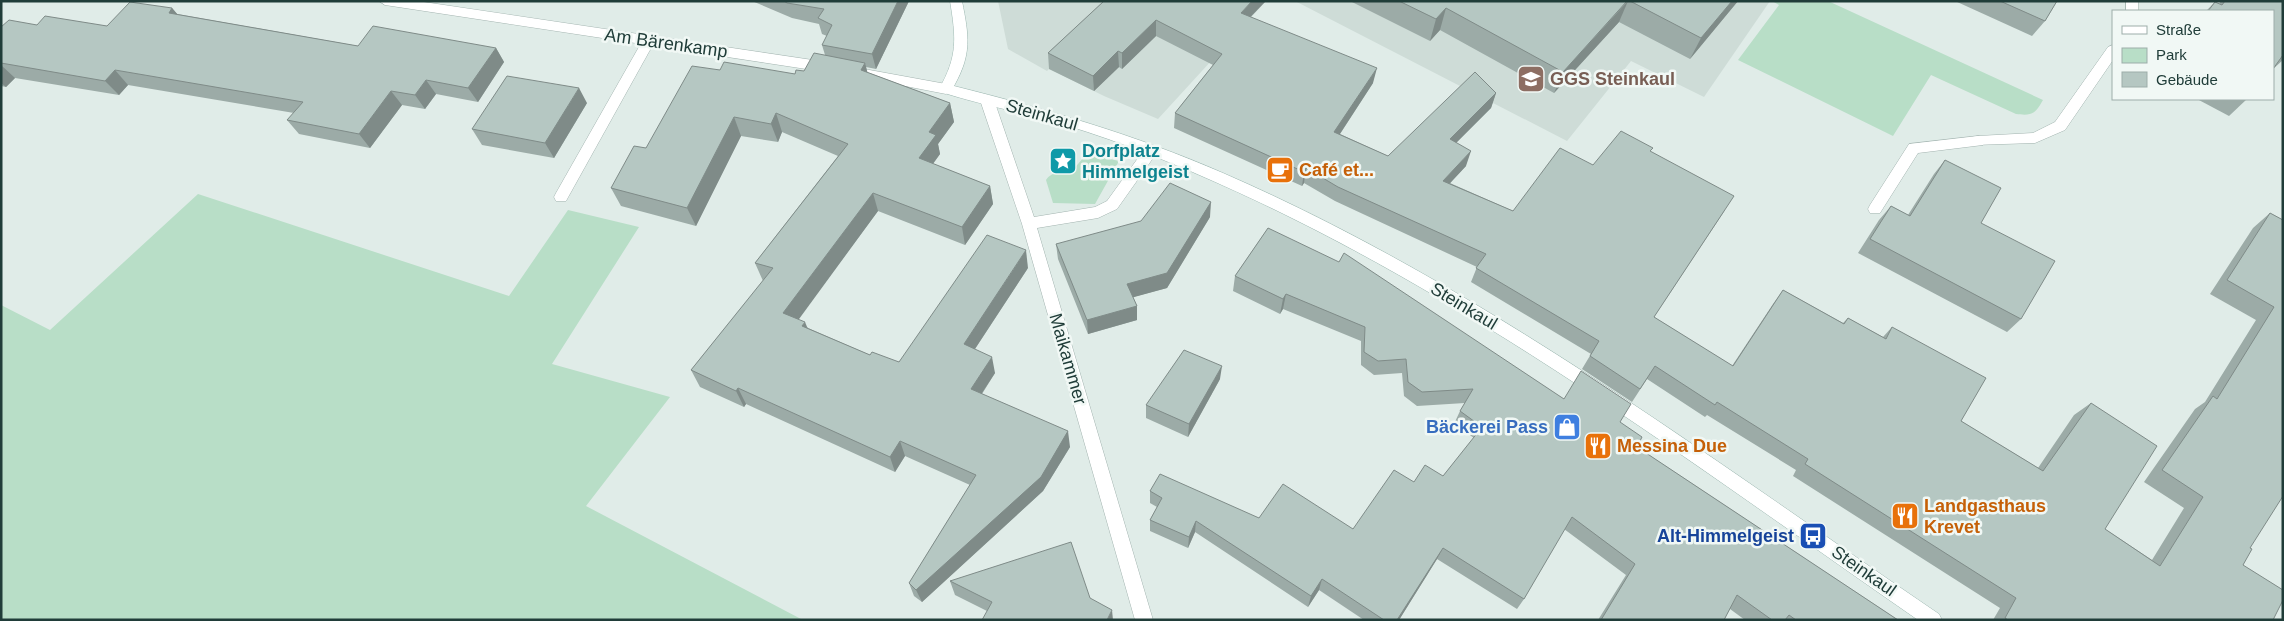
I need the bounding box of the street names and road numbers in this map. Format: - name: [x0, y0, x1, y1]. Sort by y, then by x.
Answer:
- street label: Am Bärenkamp: [603, 24, 729, 62]
- street label: Steinkaul: [1004, 95, 1080, 135]
- street label: Steinkaul: [1427, 278, 1501, 334]
- street label: Maikammer: [1045, 311, 1091, 407]
- street label: Steinkaul: [1828, 542, 1900, 600]

